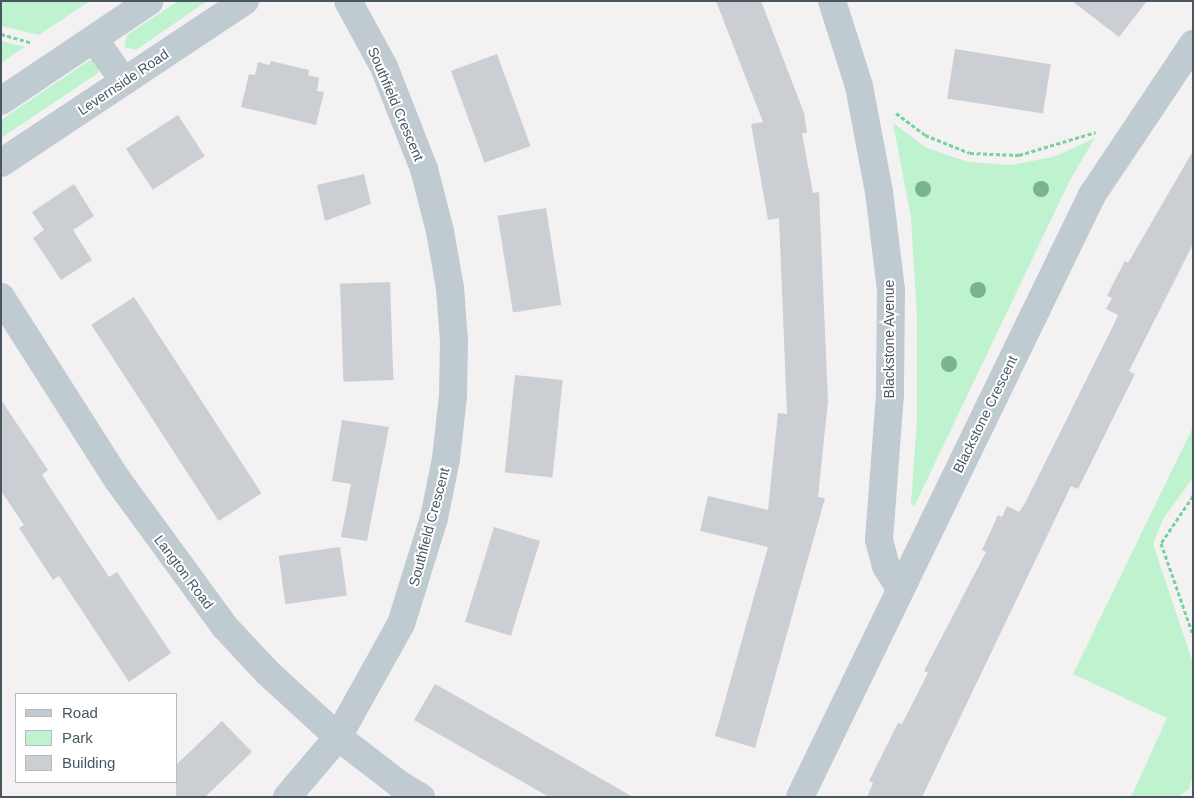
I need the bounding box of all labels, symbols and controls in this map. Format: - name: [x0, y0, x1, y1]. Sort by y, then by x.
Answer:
- street label: Southfield Crescent: [364, 44, 428, 164]
- street label: Levernside Road: [74, 45, 172, 119]
- street label: Blackstone Avenue: [881, 279, 897, 399]
- street label: Blackstone Crescent: [949, 353, 1021, 475]
- street label: Southfield Crescent: [405, 466, 453, 588]
- street label: Langton Road: [151, 532, 217, 612]
- legend: [15, 693, 178, 783]
- text: Road: [62, 704, 98, 721]
- text: Park: [62, 729, 93, 746]
- text: Building: [62, 754, 115, 771]

